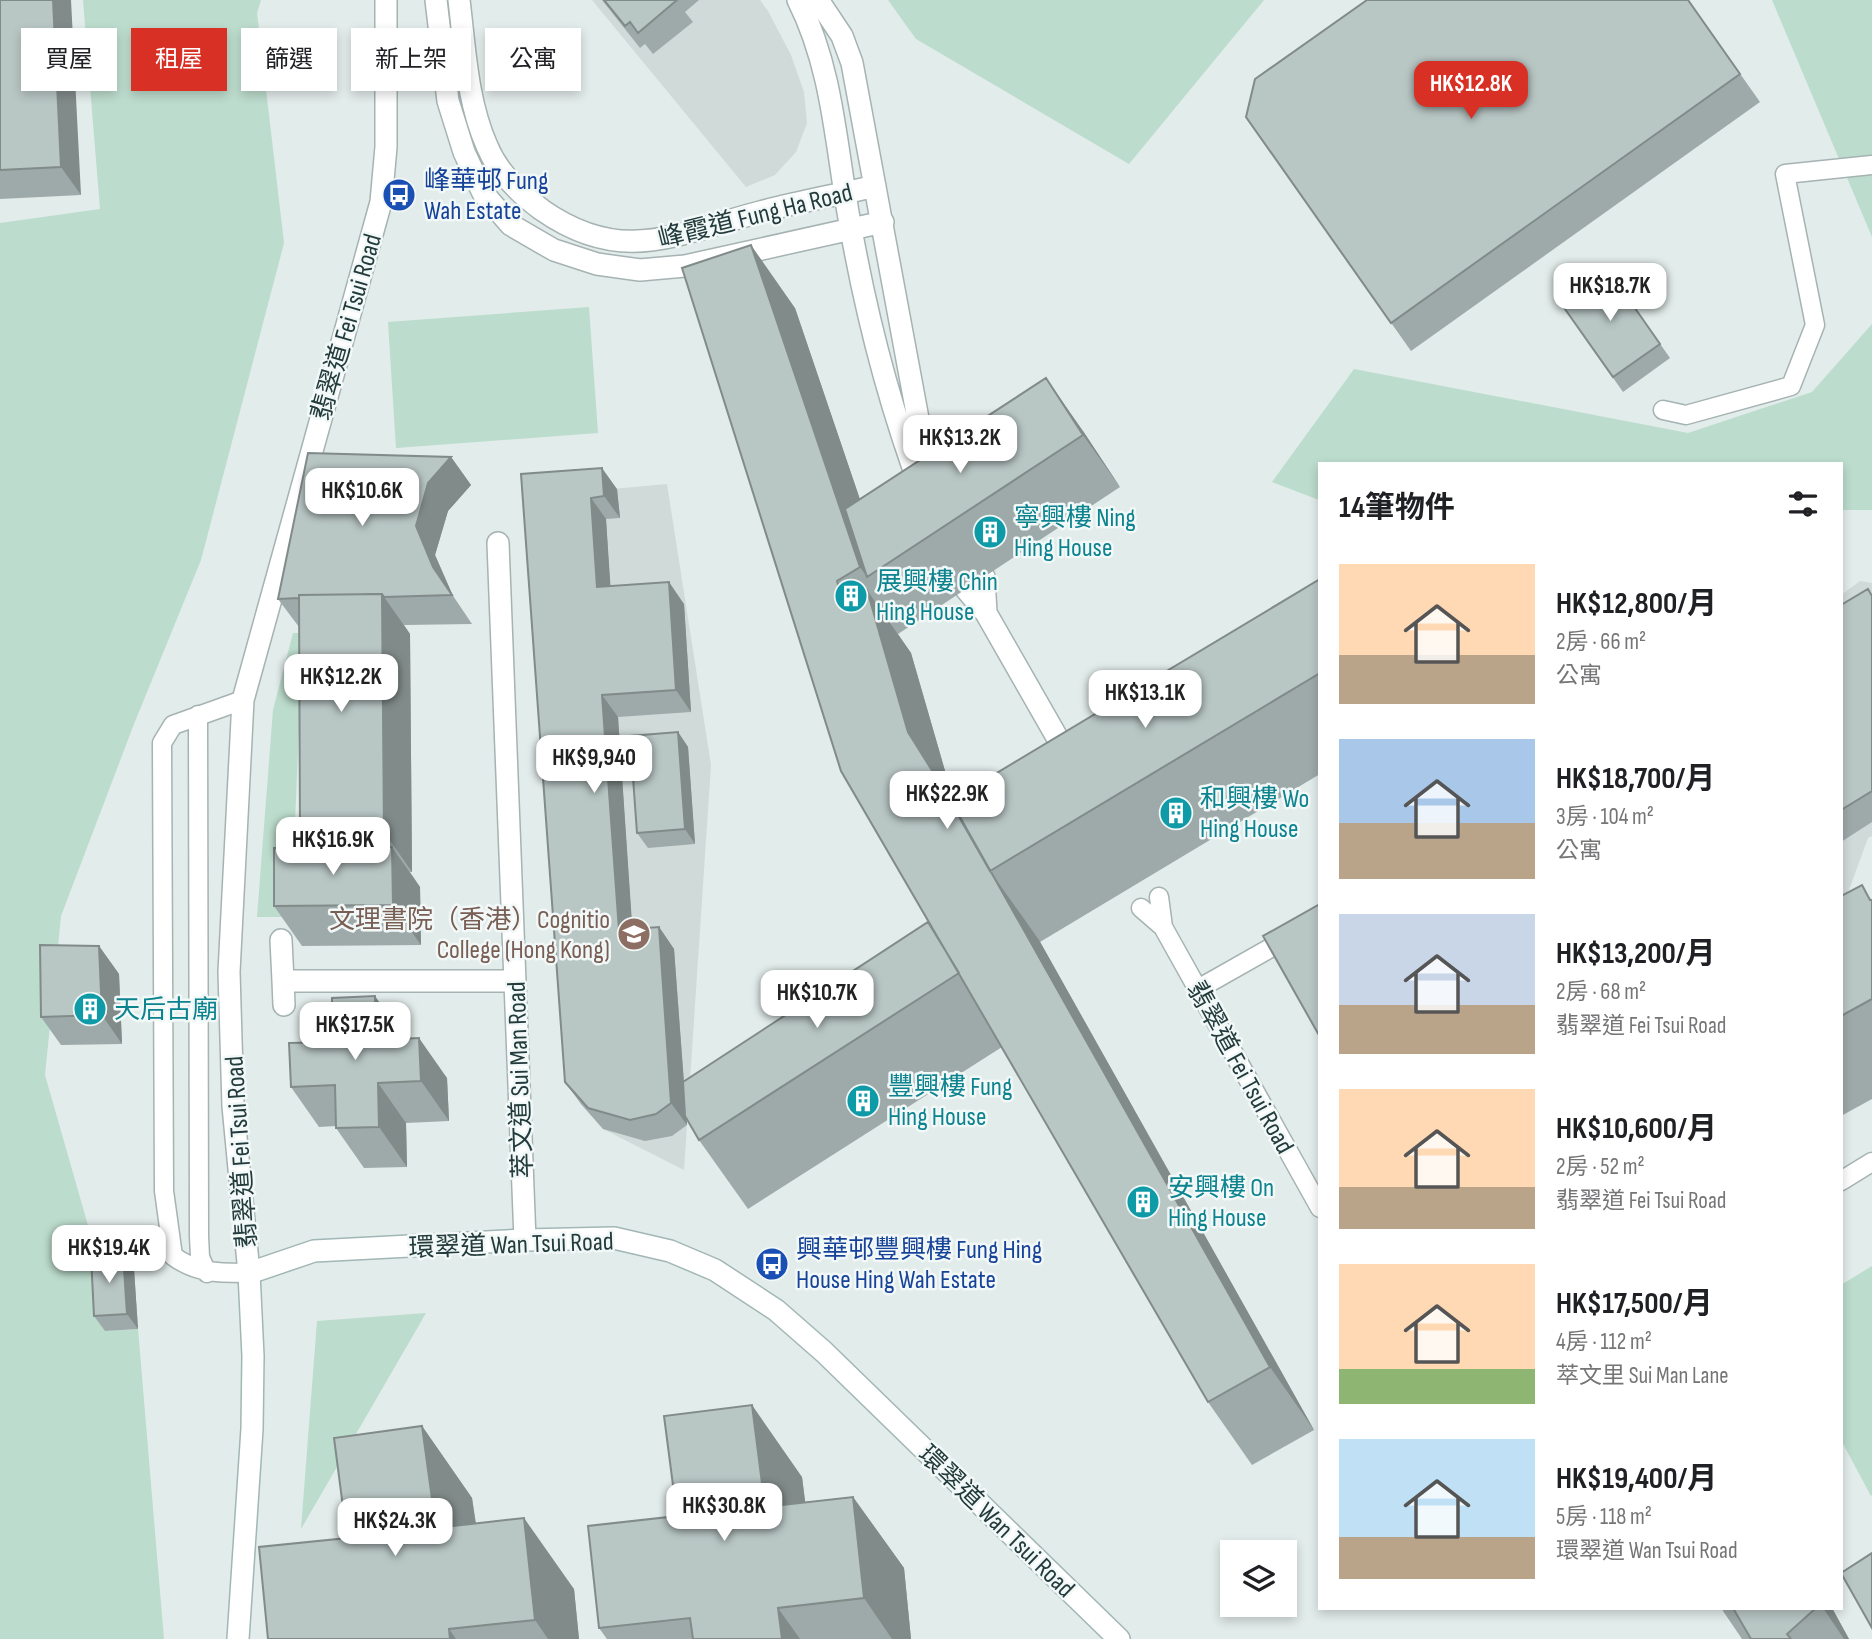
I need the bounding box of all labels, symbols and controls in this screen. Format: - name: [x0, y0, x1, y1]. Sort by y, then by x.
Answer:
- chip: 買屋: [21, 28, 117, 91]
- chip: 租屋: [131, 28, 227, 91]
- chip: 篩選: [241, 28, 337, 91]
- chip: 新上架: [351, 28, 471, 91]
- chip: 公寓: [485, 28, 581, 91]
- pin: HK$12.8K: [1399, 61, 1543, 121]
- text: HK$12.8K: [1430, 70, 1512, 98]
- place label: 峰華邨 Fung Wah Estate: [424, 166, 548, 227]
- bus stop icon: 峰華邨 Fung Wah Estate: [380, 176, 418, 214]
- street label: 峰霞道 Fung Ha Road: [655, 177, 856, 256]
- street label: 翡翠道 Fei Tsui Road: [306, 231, 389, 424]
- pin: HK$18.7K: [1538, 264, 1682, 323]
- text: HK$18.7K: [1569, 272, 1651, 300]
- pin: HK$13.2K: [888, 416, 1032, 475]
- text: HK$13.2K: [919, 424, 1001, 452]
- pin: HK$10.6K: [290, 468, 434, 528]
- text: HK$10.6K: [321, 477, 403, 505]
- icon: filters: [1784, 485, 1822, 523]
- text: 14筆物件: [1339, 490, 1455, 526]
- place label: 寧興樓 Ning Hing House: [1014, 503, 1136, 564]
- building icon: 寧興樓 Ning Hing House: [971, 513, 1009, 551]
- place label: 展興樓 Chin Hing House: [876, 567, 998, 628]
- building icon: 展興樓 Chin Hing House: [832, 577, 870, 615]
- text: HK$12,800/月: [1556, 586, 1717, 622]
- icon: home: [1395, 592, 1479, 676]
- text: 2房 · 66 m²: [1556, 628, 1646, 656]
- pin: HK$12.2K: [269, 654, 413, 714]
- text: 公寓: [1556, 662, 1602, 690]
- text: HK$12.2K: [300, 663, 382, 691]
- pin: HK$13.1K: [1073, 670, 1217, 730]
- text: HK$13.1K: [1105, 679, 1185, 707]
- pin: HK$9,940: [522, 736, 666, 795]
- text: HK$9,940: [552, 744, 636, 772]
- text: HK$18,700/月: [1556, 761, 1715, 797]
- icon: home: [1395, 767, 1479, 851]
- pin: HK$22.9K: [875, 772, 1019, 831]
- text: HK$22.9K: [906, 780, 988, 808]
- place label: 和興樓 Wo Hing House: [1200, 784, 1309, 845]
- building icon: 和興樓 Wo Hing House: [1157, 794, 1195, 832]
- text: 3房 · 104 m²: [1556, 803, 1654, 831]
- pin: HK$16.9K: [261, 818, 405, 877]
- text: HK$16.9K: [292, 826, 374, 854]
- text: 公寓: [1556, 837, 1602, 865]
- place label: 文理書院（香港）Cognitio College (Hong Kong): [329, 905, 610, 966]
- school or university icon: 文理書院（香港）Cognitio College (Hong Kong): [615, 915, 653, 953]
- text: HK$13,200/月: [1556, 936, 1716, 972]
- icon: home: [1395, 942, 1479, 1026]
- pin: HK$10.7K: [745, 970, 889, 1030]
- street label: 翡翠道 Fei Tsui Road: [1179, 976, 1300, 1159]
- text: 2房 · 68 m²: [1556, 978, 1646, 1006]
- text: HK$10.7K: [777, 979, 857, 1007]
- street label: 萃文道 Sui Man Road: [502, 981, 539, 1179]
- building icon: 天后古廟: [71, 990, 109, 1028]
- place label: 天后古廟: [114, 995, 218, 1026]
- pin: HK$17.5K: [283, 1002, 427, 1062]
- text: HK$17.5K: [316, 1011, 394, 1039]
- text: 翡翠道 Fei Tsui Road: [1556, 1012, 1726, 1040]
- street label: 翡翠道 Fei Tsui Road: [219, 1055, 264, 1249]
- place label: 豐興樓 Fung Hing House: [888, 1072, 1012, 1133]
- building icon: 豐興樓 Fung Hing House: [844, 1082, 882, 1120]
- text: HK$10,600/月: [1556, 1111, 1717, 1147]
- icon: home: [1395, 1117, 1479, 1201]
- text: 2房 · 52 m²: [1556, 1153, 1645, 1181]
- place label: 安興樓 On Hing House: [1168, 1173, 1274, 1234]
- building icon: 安興樓 On Hing House: [1124, 1183, 1162, 1221]
- text: 翡翠道 Fei Tsui Road: [1556, 1187, 1726, 1215]
- pin: HK$19.4K: [37, 1226, 181, 1285]
- street label: 環翠道 Wan Tsui Road: [408, 1226, 614, 1265]
- text: HK$19.4K: [68, 1234, 150, 1262]
- place label: 興華邨豐興樓 Fung Hing House Hing Wah Estate: [796, 1235, 1042, 1296]
- bus stop icon: 興華邨豐興樓 Fung Hing House Hing Wah Estate: [753, 1245, 791, 1283]
- text: HK$17,500/月: [1556, 1286, 1713, 1322]
- icon: home: [1395, 1292, 1479, 1376]
- text: 4房 · 112 m²: [1556, 1328, 1652, 1356]
- text: 萃文里 Sui Man Lane: [1556, 1362, 1729, 1390]
- street label: 環翠道 Wan Tsui Road: [911, 1440, 1081, 1604]
- text: HK$19,400/月: [1556, 1461, 1717, 1497]
- icon: home: [1395, 1467, 1479, 1551]
- pin: HK$30.8K: [652, 1484, 796, 1543]
- text: HK$30.8K: [682, 1492, 766, 1520]
- pin: HK$24.3K: [323, 1498, 467, 1558]
- text: 5房 · 118 m²: [1556, 1503, 1652, 1531]
- text: HK$24.3K: [354, 1507, 436, 1535]
- text: 環翠道 Wan Tsui Road: [1556, 1537, 1737, 1565]
- map controls: [1220, 1540, 1297, 1617]
- button: layers: [1220, 1540, 1297, 1617]

